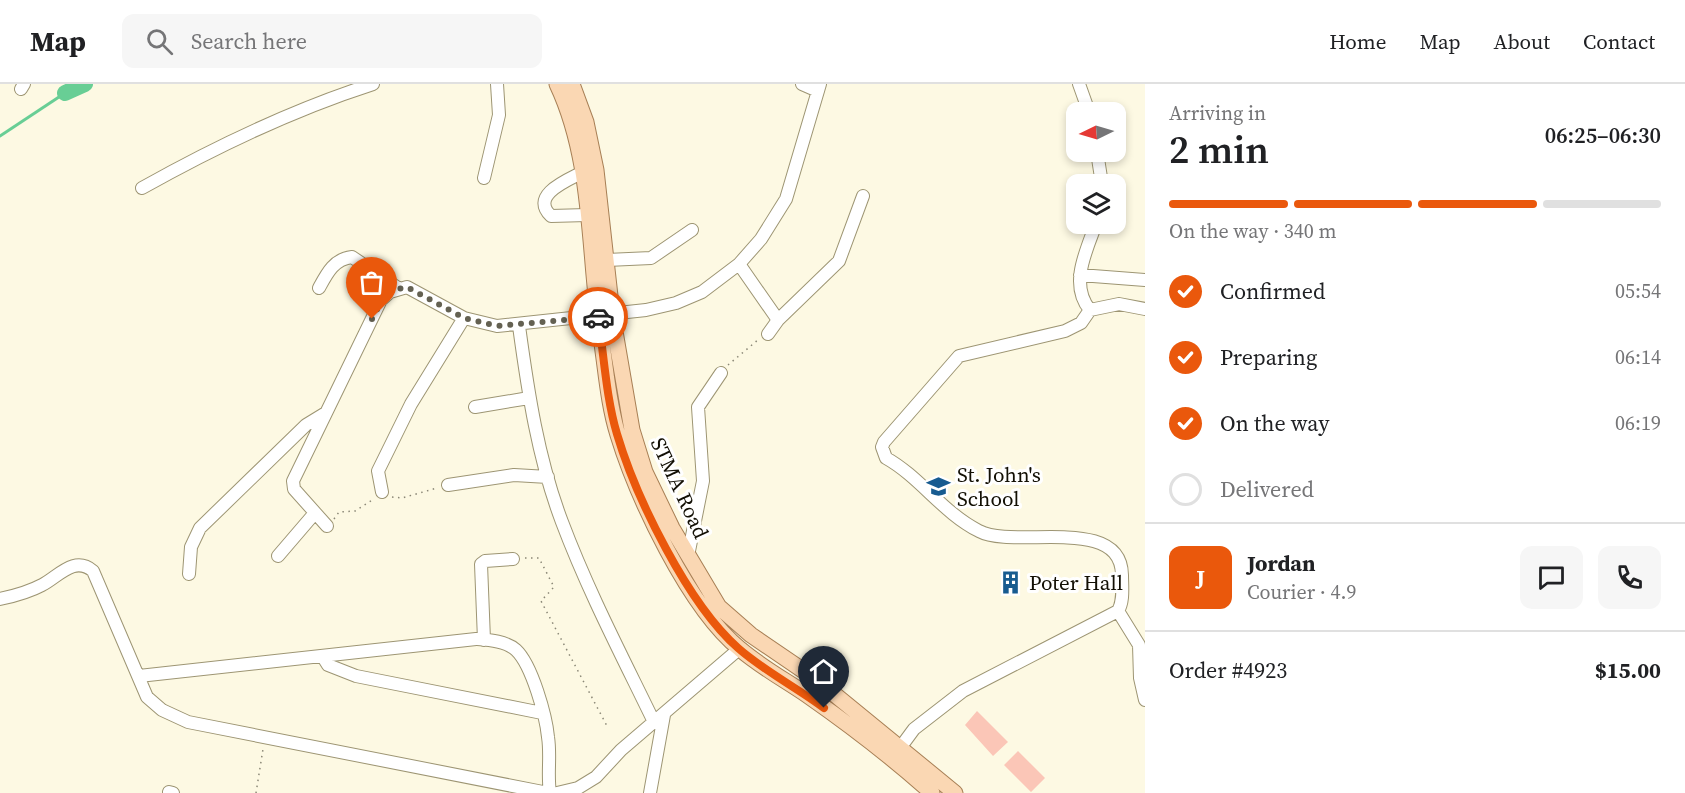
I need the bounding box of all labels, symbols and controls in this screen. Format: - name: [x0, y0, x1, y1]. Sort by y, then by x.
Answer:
- search box: [122, 14, 542, 68]
- text: Map: [30, 22, 86, 60]
- icon: search: [143, 25, 176, 58]
- text: Search here: [191, 26, 307, 56]
- text: Home: [1329, 27, 1387, 56]
- text: Map: [1420, 27, 1461, 56]
- text: About: [1494, 27, 1550, 56]
- text: Contact: [1583, 27, 1655, 56]
- text: Arriving in: [1169, 99, 1266, 127]
- north arrow: [1066, 102, 1126, 162]
- map controls: [1066, 102, 1126, 234]
- text: 06:25–06:30: [1545, 120, 1661, 150]
- text: 2 min: [1169, 123, 1269, 176]
- button: layers: [1066, 174, 1126, 234]
- text: On the way · 340 m: [1169, 217, 1336, 245]
- pin: [346, 257, 397, 319]
- icon: bag: [355, 266, 388, 299]
- icon: check: [1169, 275, 1202, 308]
- text: Confirmed: [1220, 276, 1325, 306]
- text: 05:54: [1615, 277, 1661, 305]
- courier: [568, 287, 628, 347]
- icon: car: [582, 301, 615, 334]
- icon: check: [1169, 341, 1202, 374]
- text: Preparing: [1220, 342, 1317, 372]
- text: 06:14: [1615, 343, 1661, 371]
- icon: check: [1169, 407, 1202, 440]
- text: On the way: [1220, 408, 1329, 438]
- text: 06:19: [1615, 409, 1661, 437]
- street label: STMA Road: [644, 433, 716, 543]
- place label: St. John's School: [957, 460, 1041, 513]
- school or university icon: St. John's School: [926, 473, 952, 499]
- text: Delivered: [1220, 474, 1314, 504]
- button: chat: [1520, 546, 1583, 609]
- button: phone: [1598, 546, 1661, 609]
- text: Jordan: [1247, 548, 1315, 578]
- text: J: [1196, 562, 1205, 592]
- place label: Poter Hall: [1029, 568, 1123, 597]
- building icon: Poter Hall: [998, 569, 1024, 595]
- text: Courier · 4.9: [1247, 578, 1356, 606]
- pin: [798, 646, 849, 708]
- icon: home: [807, 655, 840, 688]
- text: Order #4923: [1169, 655, 1287, 685]
- text: $15.00: [1595, 655, 1661, 685]

